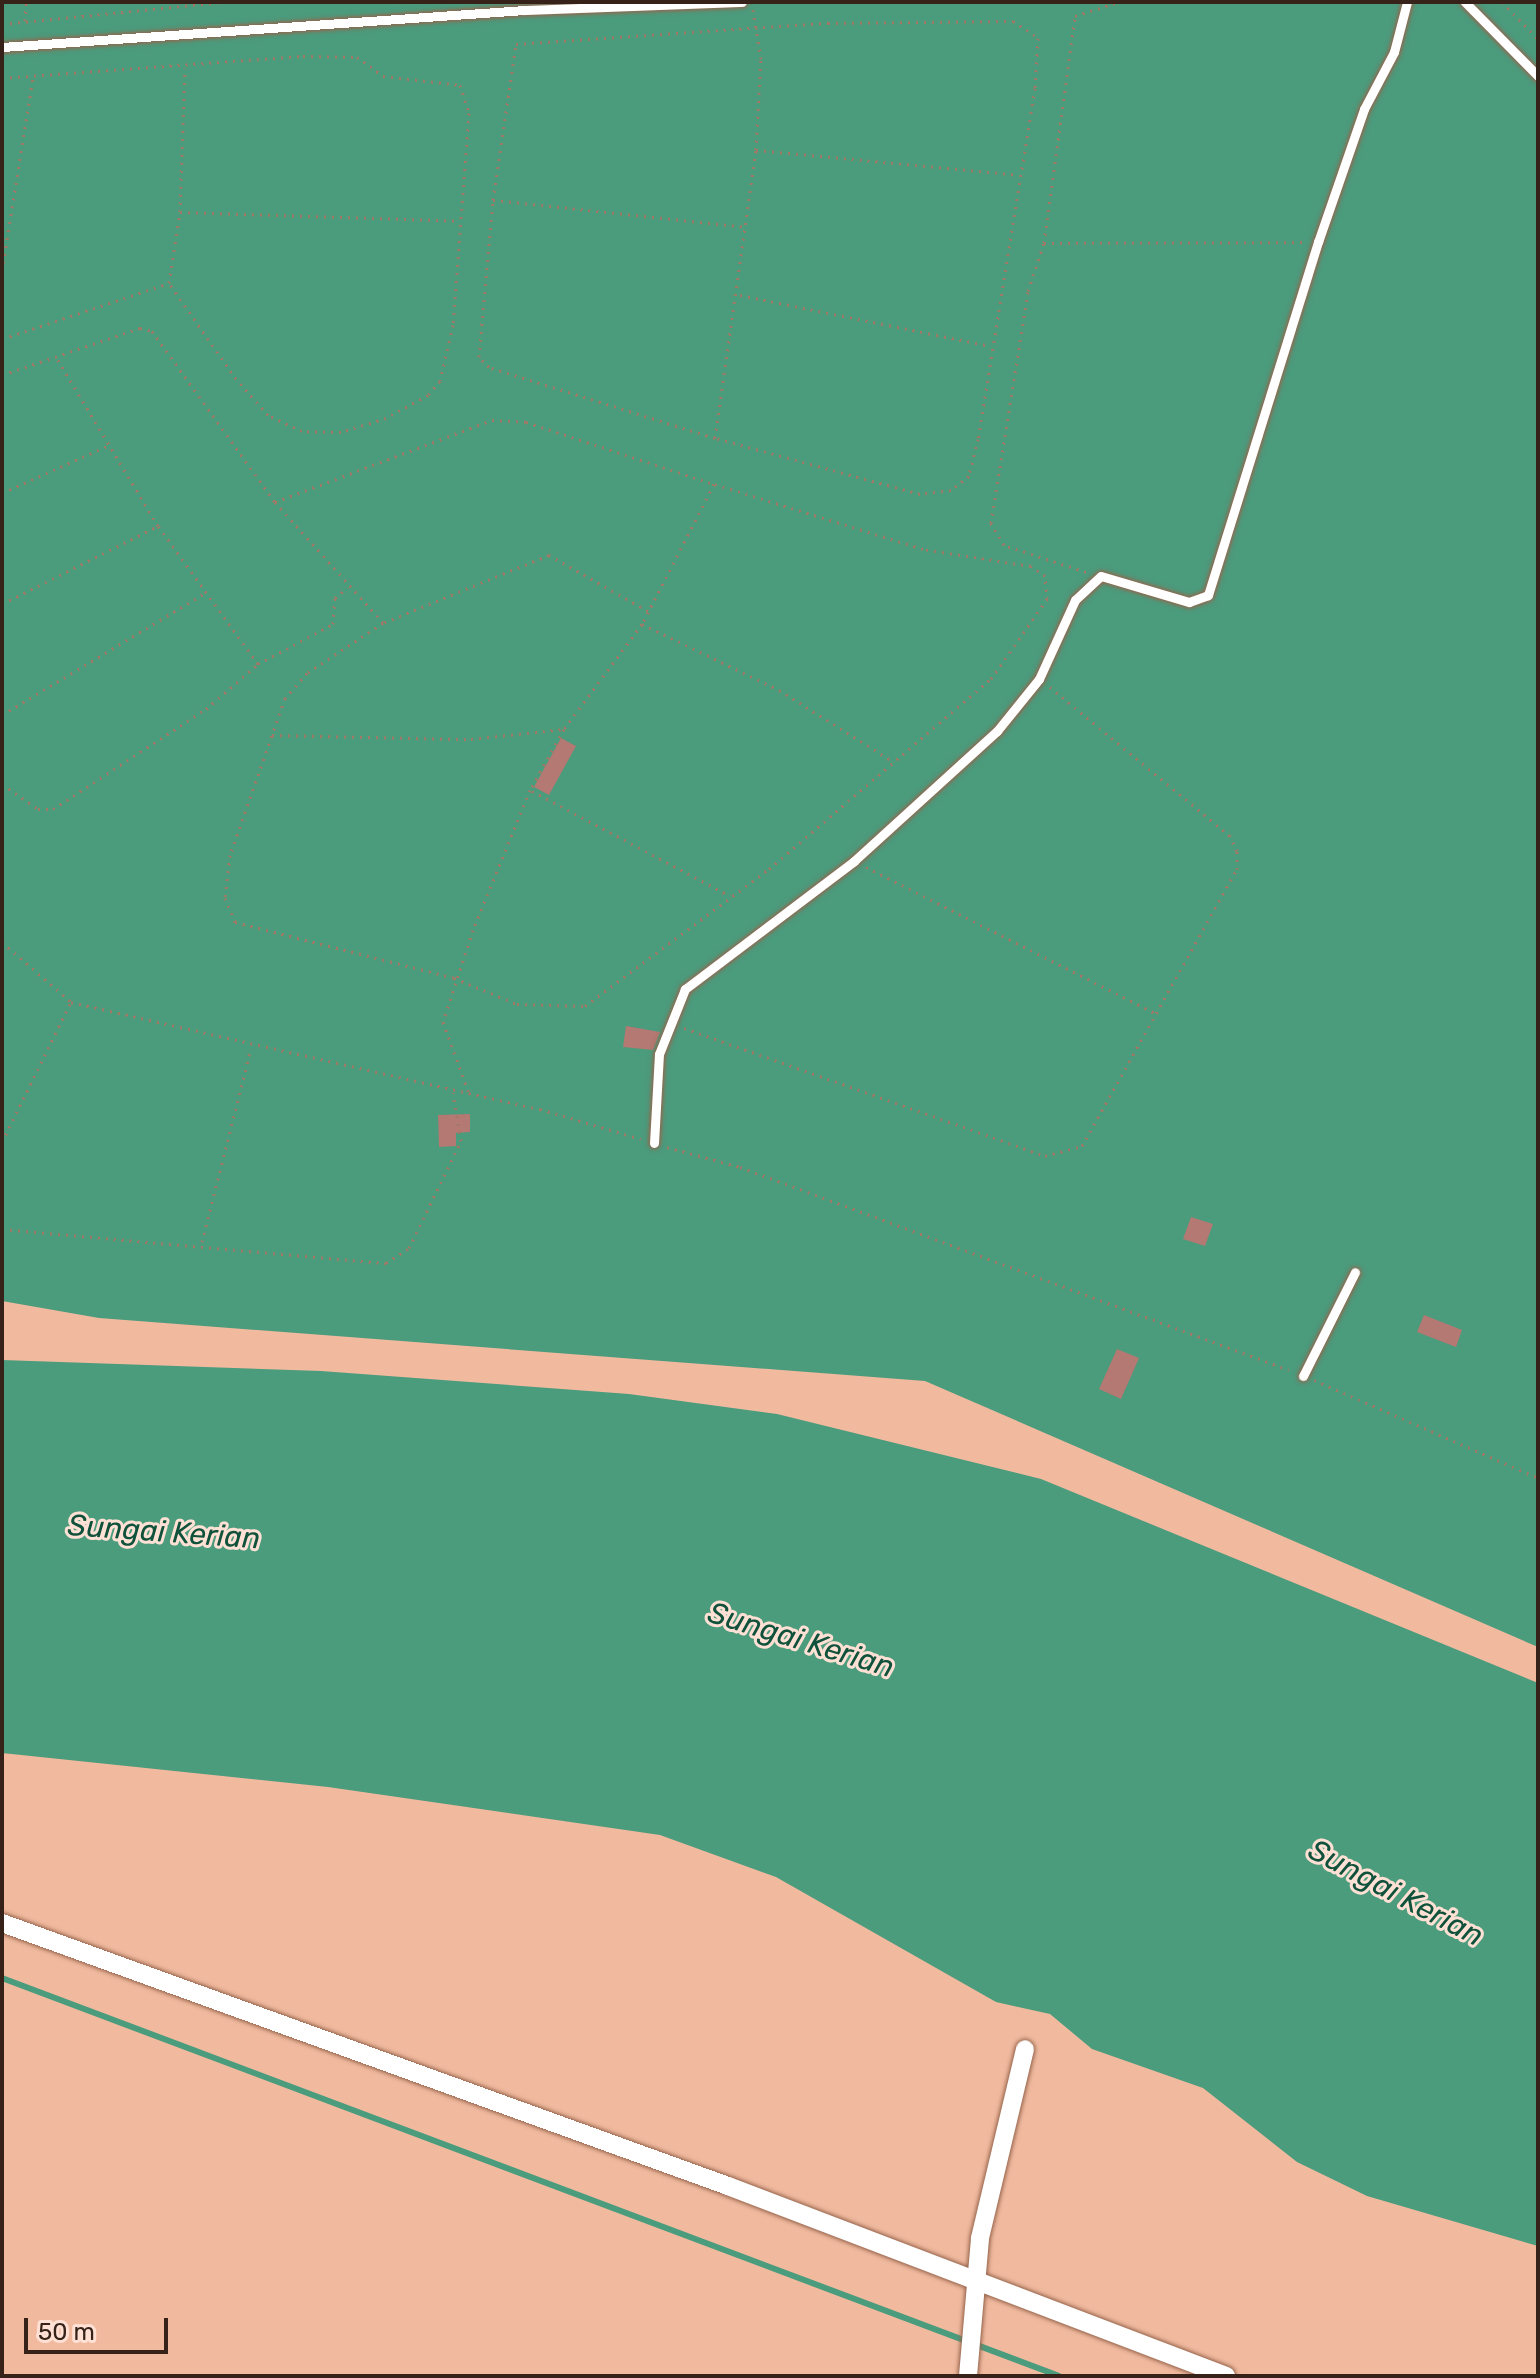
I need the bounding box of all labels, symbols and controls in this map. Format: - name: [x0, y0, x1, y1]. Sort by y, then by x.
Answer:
- water label: Sungai Kerian: [67, 1507, 261, 1557]
- water label: Sungai Kerian: [703, 1595, 899, 1685]
- water label: Sungai Kerian: [1302, 1832, 1490, 1954]
- scale bar: [28, 2302, 172, 2352]
- text: 50 m: [38, 2318, 95, 2346]

